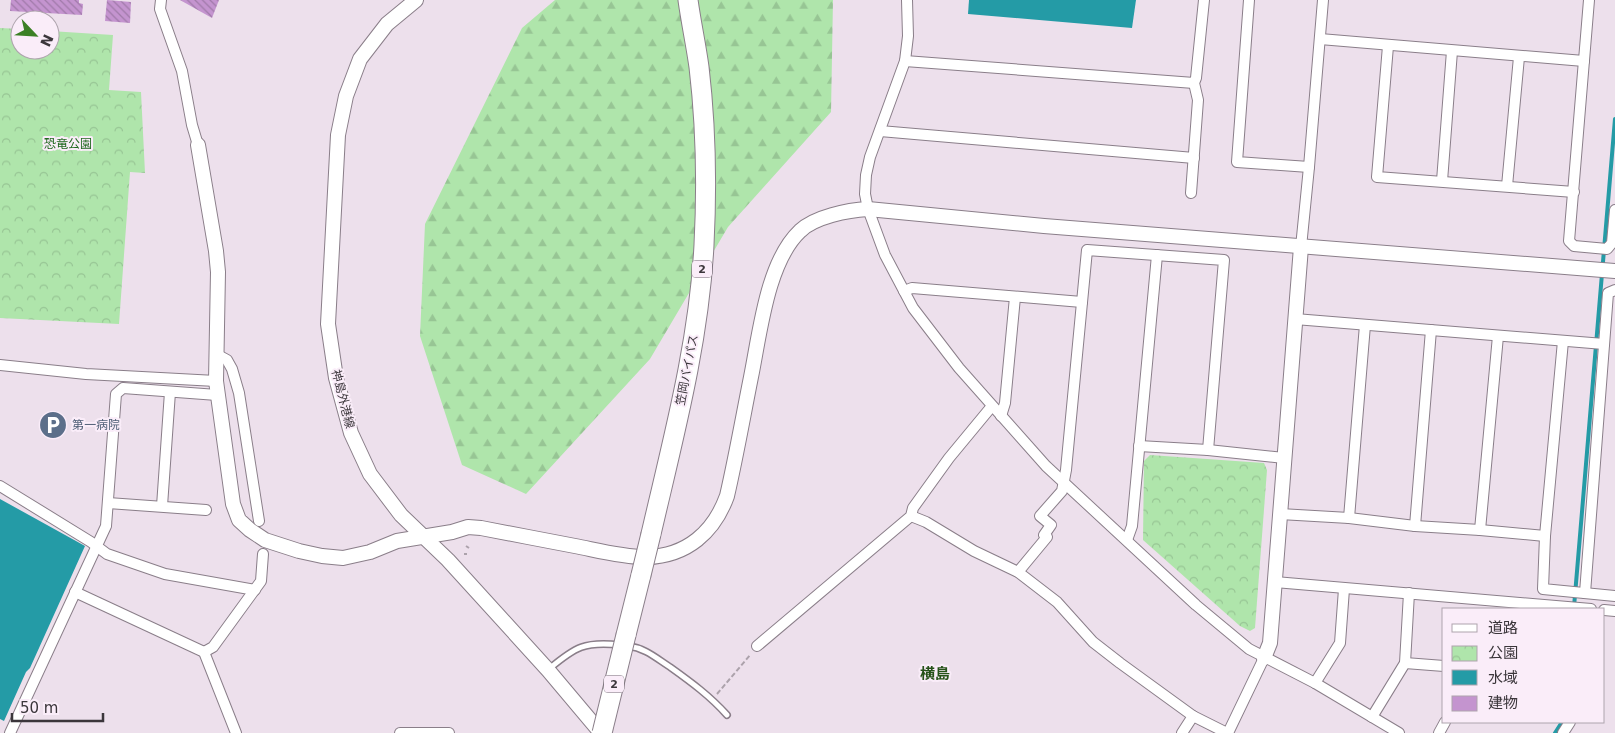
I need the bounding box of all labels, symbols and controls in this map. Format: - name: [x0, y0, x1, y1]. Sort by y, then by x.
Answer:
- north arrow: [10, 10, 60, 60]
- text: N: [37, 32, 57, 49]
- park label: 恐竜公園: [44, 137, 92, 151]
- road number: 2: [692, 260, 712, 278]
- street label: 笠岡バイパス: [673, 333, 701, 407]
- street label: 神島外港線: [329, 368, 357, 430]
- parking icon: 第一病院: [38, 410, 68, 440]
- place label: 第一病院: [72, 418, 120, 432]
- legend: [1442, 608, 1605, 723]
- text: 道路: [1488, 619, 1518, 637]
- text: 公園: [1488, 644, 1518, 662]
- district label: 横島: [920, 665, 950, 683]
- text: 水域: [1488, 669, 1518, 687]
- road number: 2: [604, 676, 624, 692]
- scale bar: [12, 690, 104, 722]
- text: 建物: [1488, 694, 1518, 712]
- text: 50 m: [20, 699, 58, 717]

